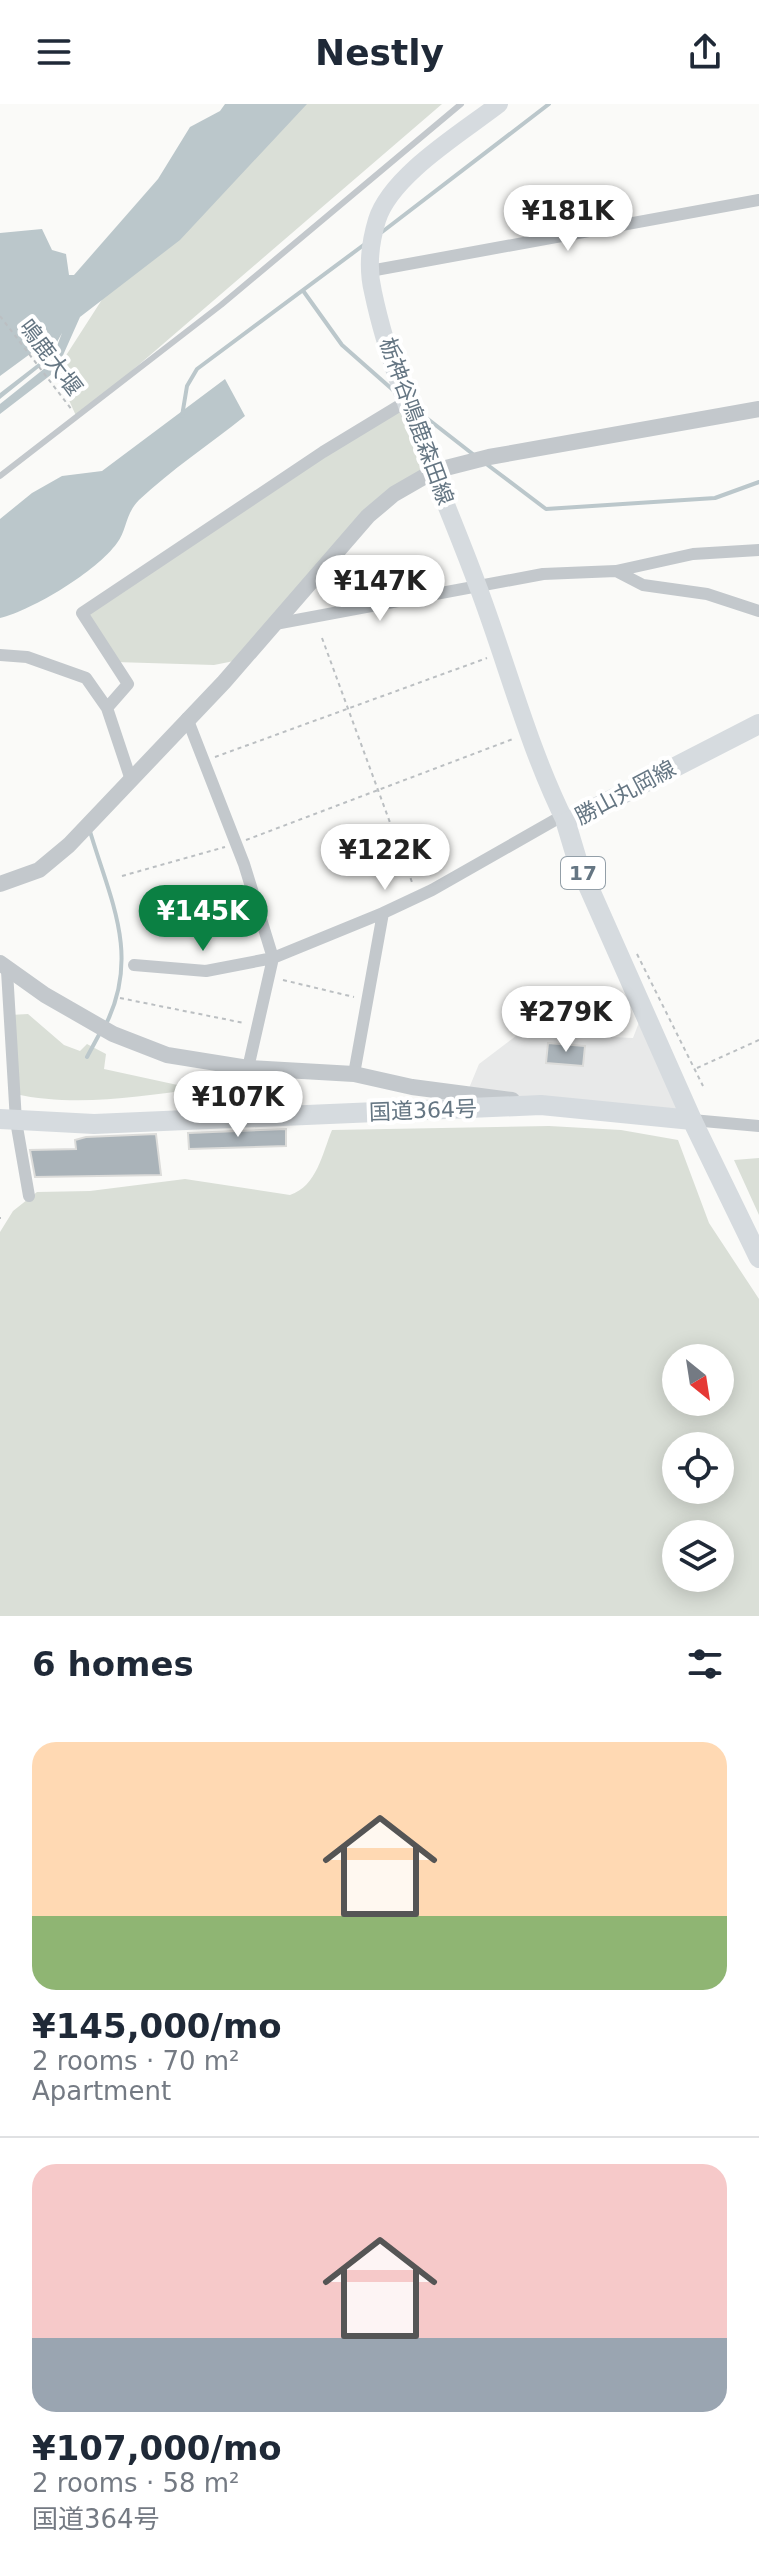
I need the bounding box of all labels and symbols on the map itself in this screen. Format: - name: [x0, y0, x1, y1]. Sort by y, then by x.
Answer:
- pin: ¥181K: [512, 185, 624, 253]
- street label: 鳴鹿大堰: [14, 315, 87, 400]
- street label: 栃神谷鳴鹿森田線: [375, 334, 458, 508]
- pin: ¥147K: [324, 555, 436, 623]
- street label: 勝山丸岡線: [571, 756, 680, 829]
- pin: ¥122K: [329, 824, 441, 892]
- road number: 17: [561, 857, 605, 889]
- pin: ¥145K: [147, 885, 259, 953]
- pin: ¥279K: [510, 986, 622, 1054]
- pin: ¥107K: [182, 1071, 294, 1139]
- street label: 国道364号: [369, 1096, 477, 1125]
- north arrow: [662, 1344, 734, 1416]

